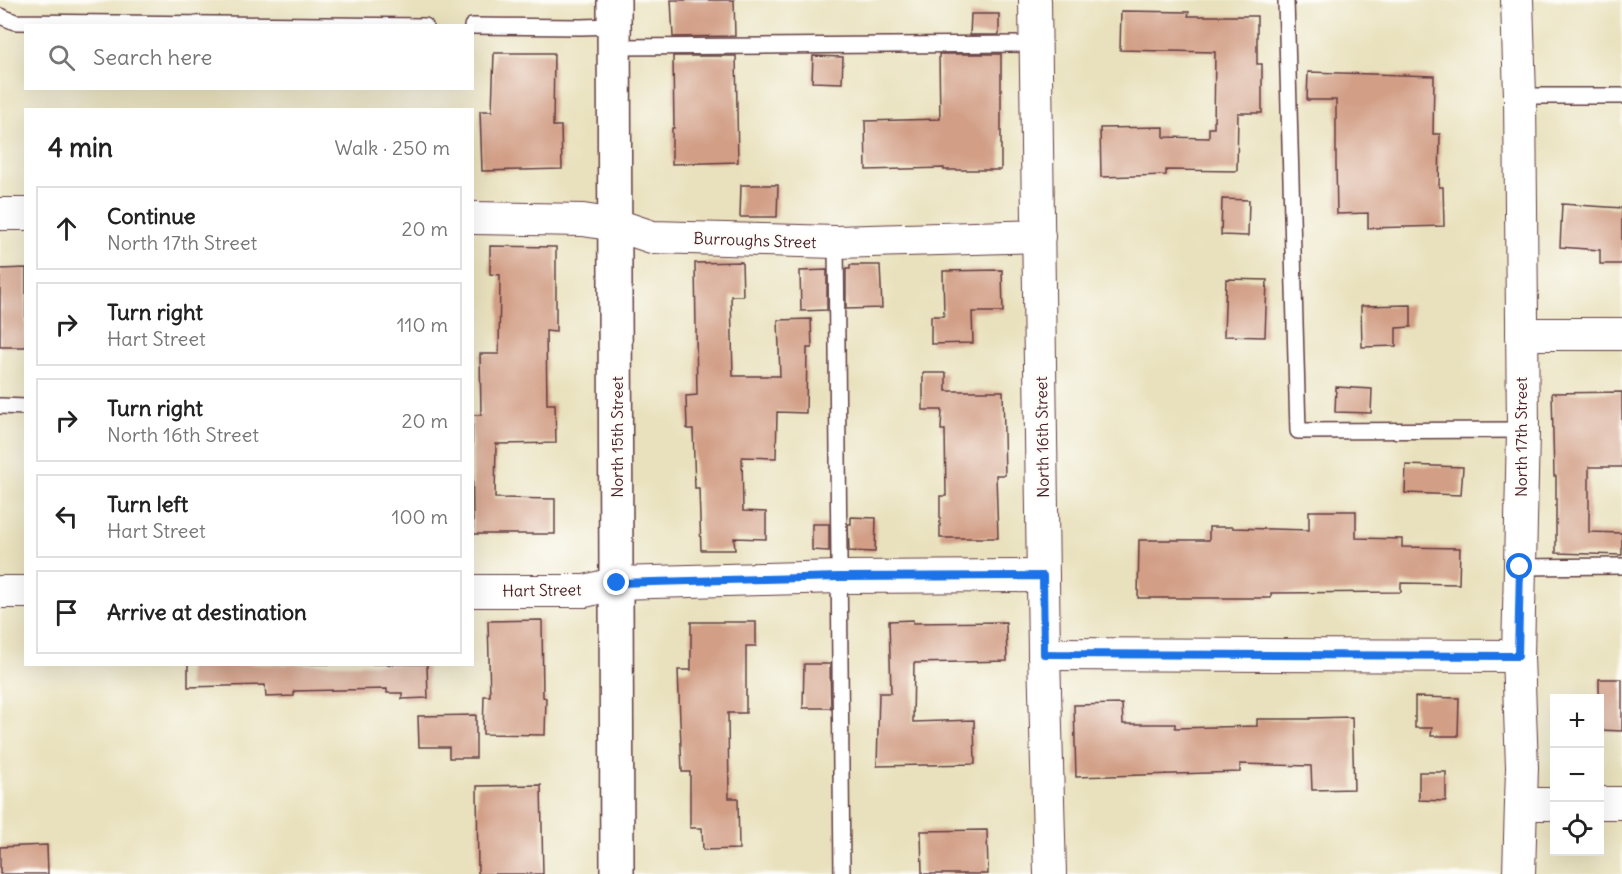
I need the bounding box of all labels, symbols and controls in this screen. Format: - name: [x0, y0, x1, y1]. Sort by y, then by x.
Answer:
- search box: [24, 24, 474, 90]
- icon: search: [45, 41, 78, 74]
- text: Search here: [93, 43, 212, 71]
- text: 4 min: [48, 131, 113, 164]
- text: Walk · 250 m: [335, 135, 450, 160]
- text: Continue: [107, 202, 196, 230]
- icon: ahead: [50, 212, 83, 245]
- text: 20 m: [402, 216, 448, 241]
- street label: Burroughs Street: [693, 228, 817, 252]
- text: North 17th Street: [107, 230, 257, 255]
- text: Turn right: [107, 298, 203, 326]
- icon: right: [50, 308, 83, 341]
- text: 110 m: [397, 312, 448, 337]
- text: Hart Street: [107, 326, 206, 351]
- street label: North 16th Street: [1031, 375, 1053, 498]
- street label: North 15th Street: [607, 376, 627, 498]
- street label: North 17th Street: [1511, 376, 1531, 497]
- text: Turn right: [107, 394, 203, 422]
- icon: right: [50, 404, 83, 437]
- text: 20 m: [402, 408, 448, 433]
- text: North 16th Street: [107, 422, 259, 447]
- text: Turn left: [107, 490, 188, 518]
- icon: left: [50, 500, 83, 533]
- text: 100 m: [391, 504, 448, 529]
- text: Hart Street: [107, 518, 206, 543]
- route start: [1506, 553, 1532, 579]
- route end: [603, 569, 629, 595]
- street label: Hart Street: [502, 579, 582, 601]
- icon: arrive: [50, 596, 83, 629]
- text: Arrive at destination: [107, 598, 307, 626]
- map controls: [1550, 694, 1604, 856]
- button: +: [1550, 694, 1604, 748]
- button: −: [1550, 748, 1604, 802]
- button: locate: [1550, 802, 1604, 856]

